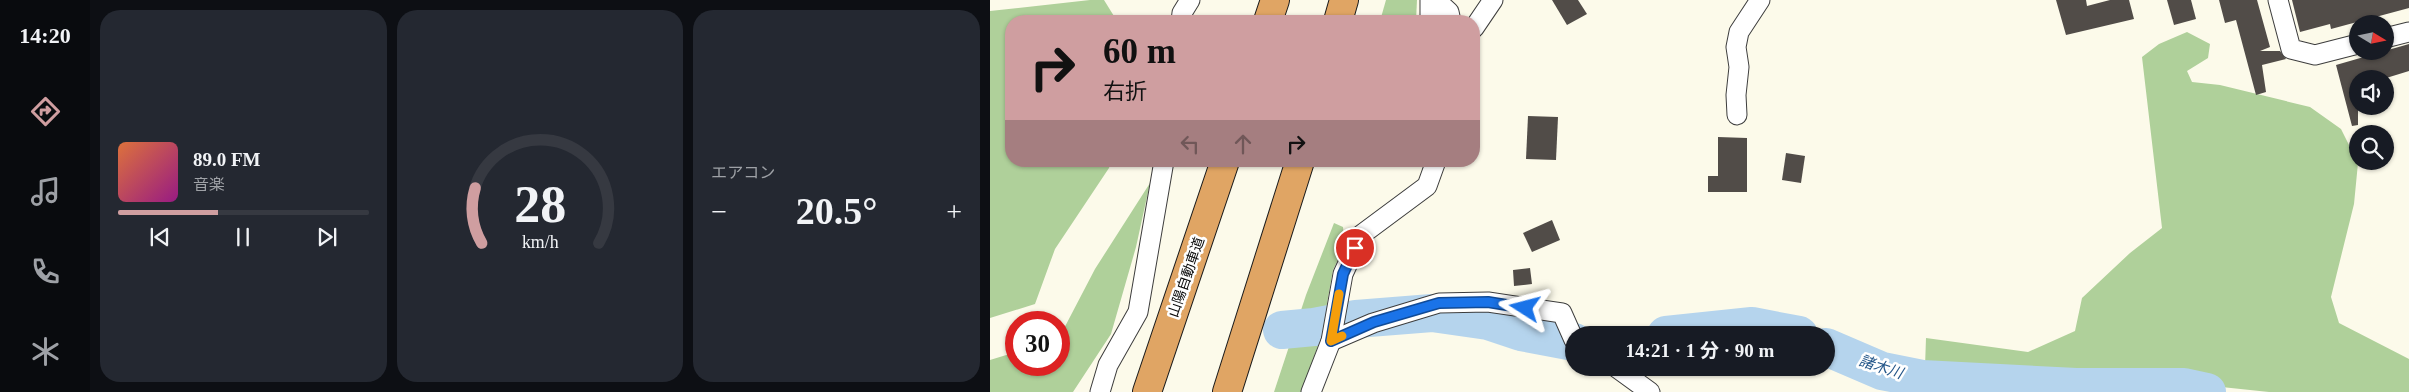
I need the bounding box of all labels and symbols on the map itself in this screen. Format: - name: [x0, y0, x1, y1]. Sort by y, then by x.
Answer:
- north arrow: [2349, 15, 2394, 60]
- pin: [1334, 227, 1376, 269]
- street label: 山陽自動車道: [1166, 235, 1207, 319]
- position arrow: [1498, 281, 1550, 333]
- speed limit sign: 30: [1005, 311, 1070, 376]
- water label: 諸木川: [1857, 352, 1907, 382]

